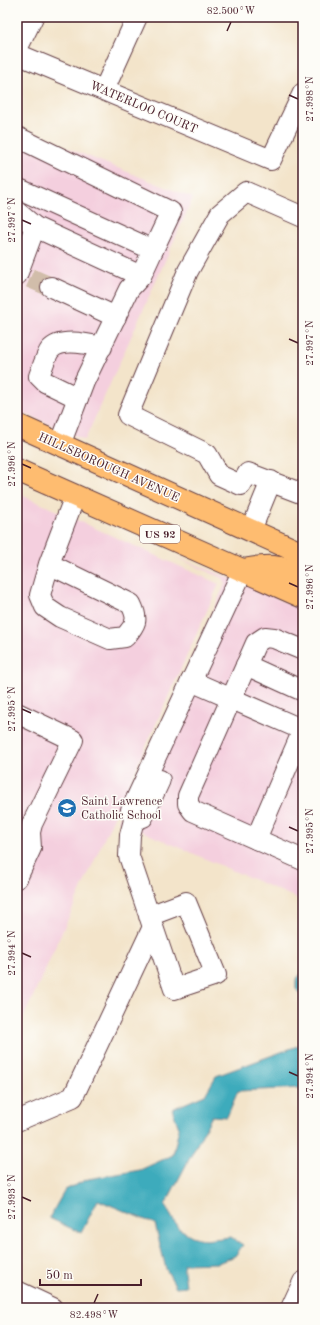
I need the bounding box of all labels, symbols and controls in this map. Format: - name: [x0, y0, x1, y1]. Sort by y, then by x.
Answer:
- text: 82.500°W: [207, 6, 255, 16]
- text: 27.998°N: [305, 76, 315, 122]
- street label: WATERLOO COURT: [88, 80, 199, 136]
- text: 27.997°N: [7, 197, 17, 243]
- text: 27.997°N: [305, 320, 315, 366]
- street label: HILLSBOROUGH AVENUE: [36, 431, 181, 505]
- text: 27.996°N: [7, 441, 17, 487]
- road number: US 92: [140, 525, 180, 543]
- text: 27.996°N: [305, 564, 315, 610]
- text: 27.995°N: [7, 686, 17, 732]
- place label: Saint Lawrence Catholic School: [81, 796, 163, 822]
- school or university icon: Saint Lawrence Catholic School: [56, 797, 78, 819]
- text: 27.995°N: [305, 808, 315, 854]
- text: 27.994°N: [7, 930, 17, 976]
- text: 27.994°N: [305, 1053, 315, 1099]
- text: 27.993°N: [7, 1174, 17, 1220]
- scale bar: [40, 1261, 141, 1287]
- text: 50 m: [46, 1269, 73, 1282]
- text: 82.498°W: [70, 1310, 118, 1320]

